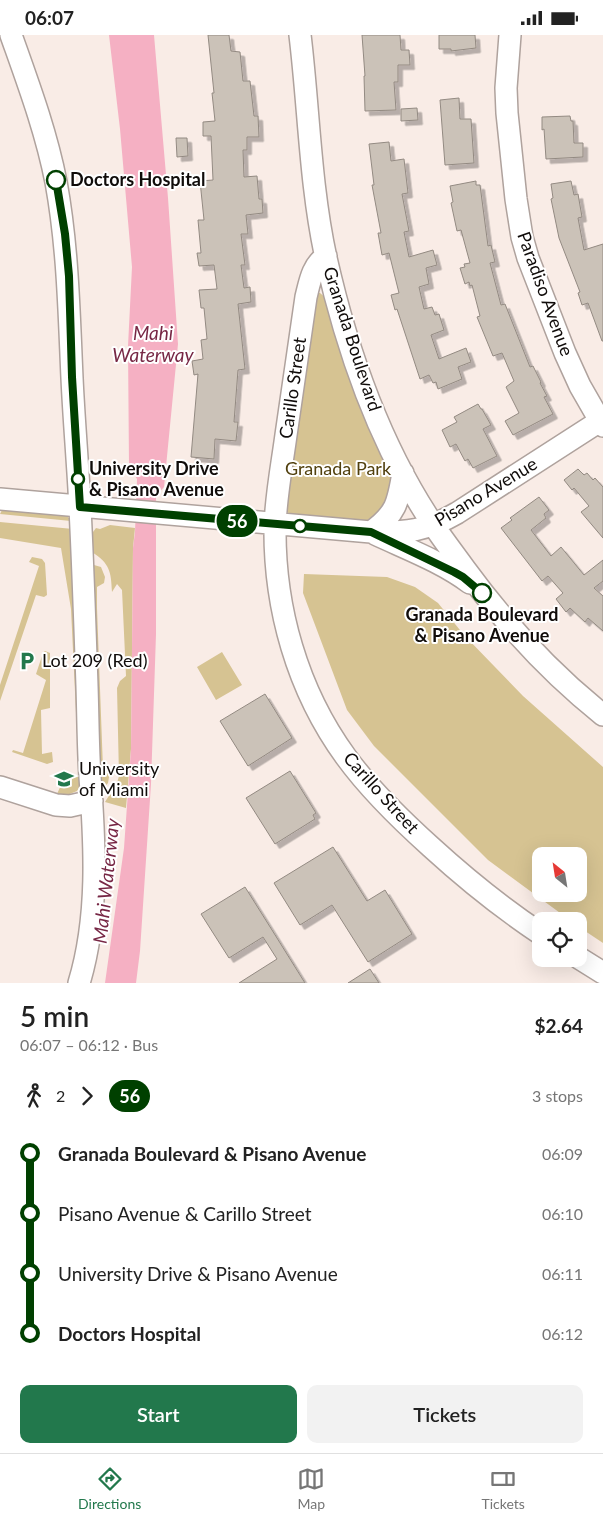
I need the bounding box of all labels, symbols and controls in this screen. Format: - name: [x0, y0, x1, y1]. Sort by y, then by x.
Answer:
- text: 06:07: [25, 6, 74, 29]
- place label: Doctors Hospital: [70, 168, 205, 190]
- marker: Doctors Hospital: [46, 170, 66, 190]
- street label: Paradiso Avenue: [513, 228, 579, 359]
- street label: Granada Boulevard: [319, 264, 387, 414]
- water label: Mahi Waterway: [112, 321, 195, 366]
- street label: Carillo Street: [274, 335, 310, 440]
- street label: Pisano Avenue: [430, 452, 541, 530]
- place label: University Drive & Pisano Avenue: [89, 457, 224, 500]
- park label: Granada Park: [285, 457, 392, 479]
- marker: University Drive & Pisano Avenue: [71, 472, 85, 486]
- line badge: 56: [214, 505, 260, 537]
- text: 56: [227, 510, 247, 532]
- unlabelled marker: [293, 519, 307, 533]
- marker: Granada Boulevard & Pisano Avenue: [472, 583, 492, 603]
- place label: Granada Boulevard & Pisano Avenue: [406, 603, 558, 646]
- place label: Lot 209 (Red): [42, 649, 148, 671]
- parking icon: Lot 209 (Red): [16, 650, 38, 672]
- street label: Carillo Street: [339, 747, 425, 838]
- place label: University of Miami: [79, 757, 160, 800]
- school or university icon: University of Miami: [53, 768, 75, 790]
- water label: Mahi Waterway: [87, 816, 124, 945]
- north arrow: [532, 847, 588, 903]
- map controls: [532, 847, 587, 967]
- button: locate: [532, 912, 587, 967]
- text: 5 min: [20, 999, 89, 1033]
- text: $2.64: [534, 1014, 583, 1037]
- text: 06:07 – 06:12 · Bus: [20, 1035, 158, 1054]
- icon: walk: [20, 1082, 48, 1110]
- icon: forward: [73, 1082, 101, 1110]
- text: 56: [119, 1085, 140, 1107]
- text: 2: [56, 1086, 65, 1105]
- text: 3 stops: [532, 1086, 583, 1105]
- text: Granada Boulevard & Pisano Avenue: [58, 1142, 366, 1165]
- text: 06:09: [542, 1144, 583, 1163]
- text: Pisano Avenue & Carillo Street: [58, 1202, 312, 1225]
- text: 06:10: [542, 1204, 583, 1223]
- text: University Drive & Pisano Avenue: [58, 1262, 338, 1285]
- text: 06:11: [542, 1264, 583, 1283]
- text: Doctors Hospital: [58, 1322, 201, 1345]
- text: 06:12: [542, 1324, 583, 1343]
- button: Start: [20, 1385, 297, 1443]
- button: Tickets: [307, 1385, 583, 1443]
- tab: Directions: [78, 1465, 141, 1512]
- tab: Map: [297, 1465, 325, 1512]
- tab: Tickets: [482, 1465, 525, 1512]

